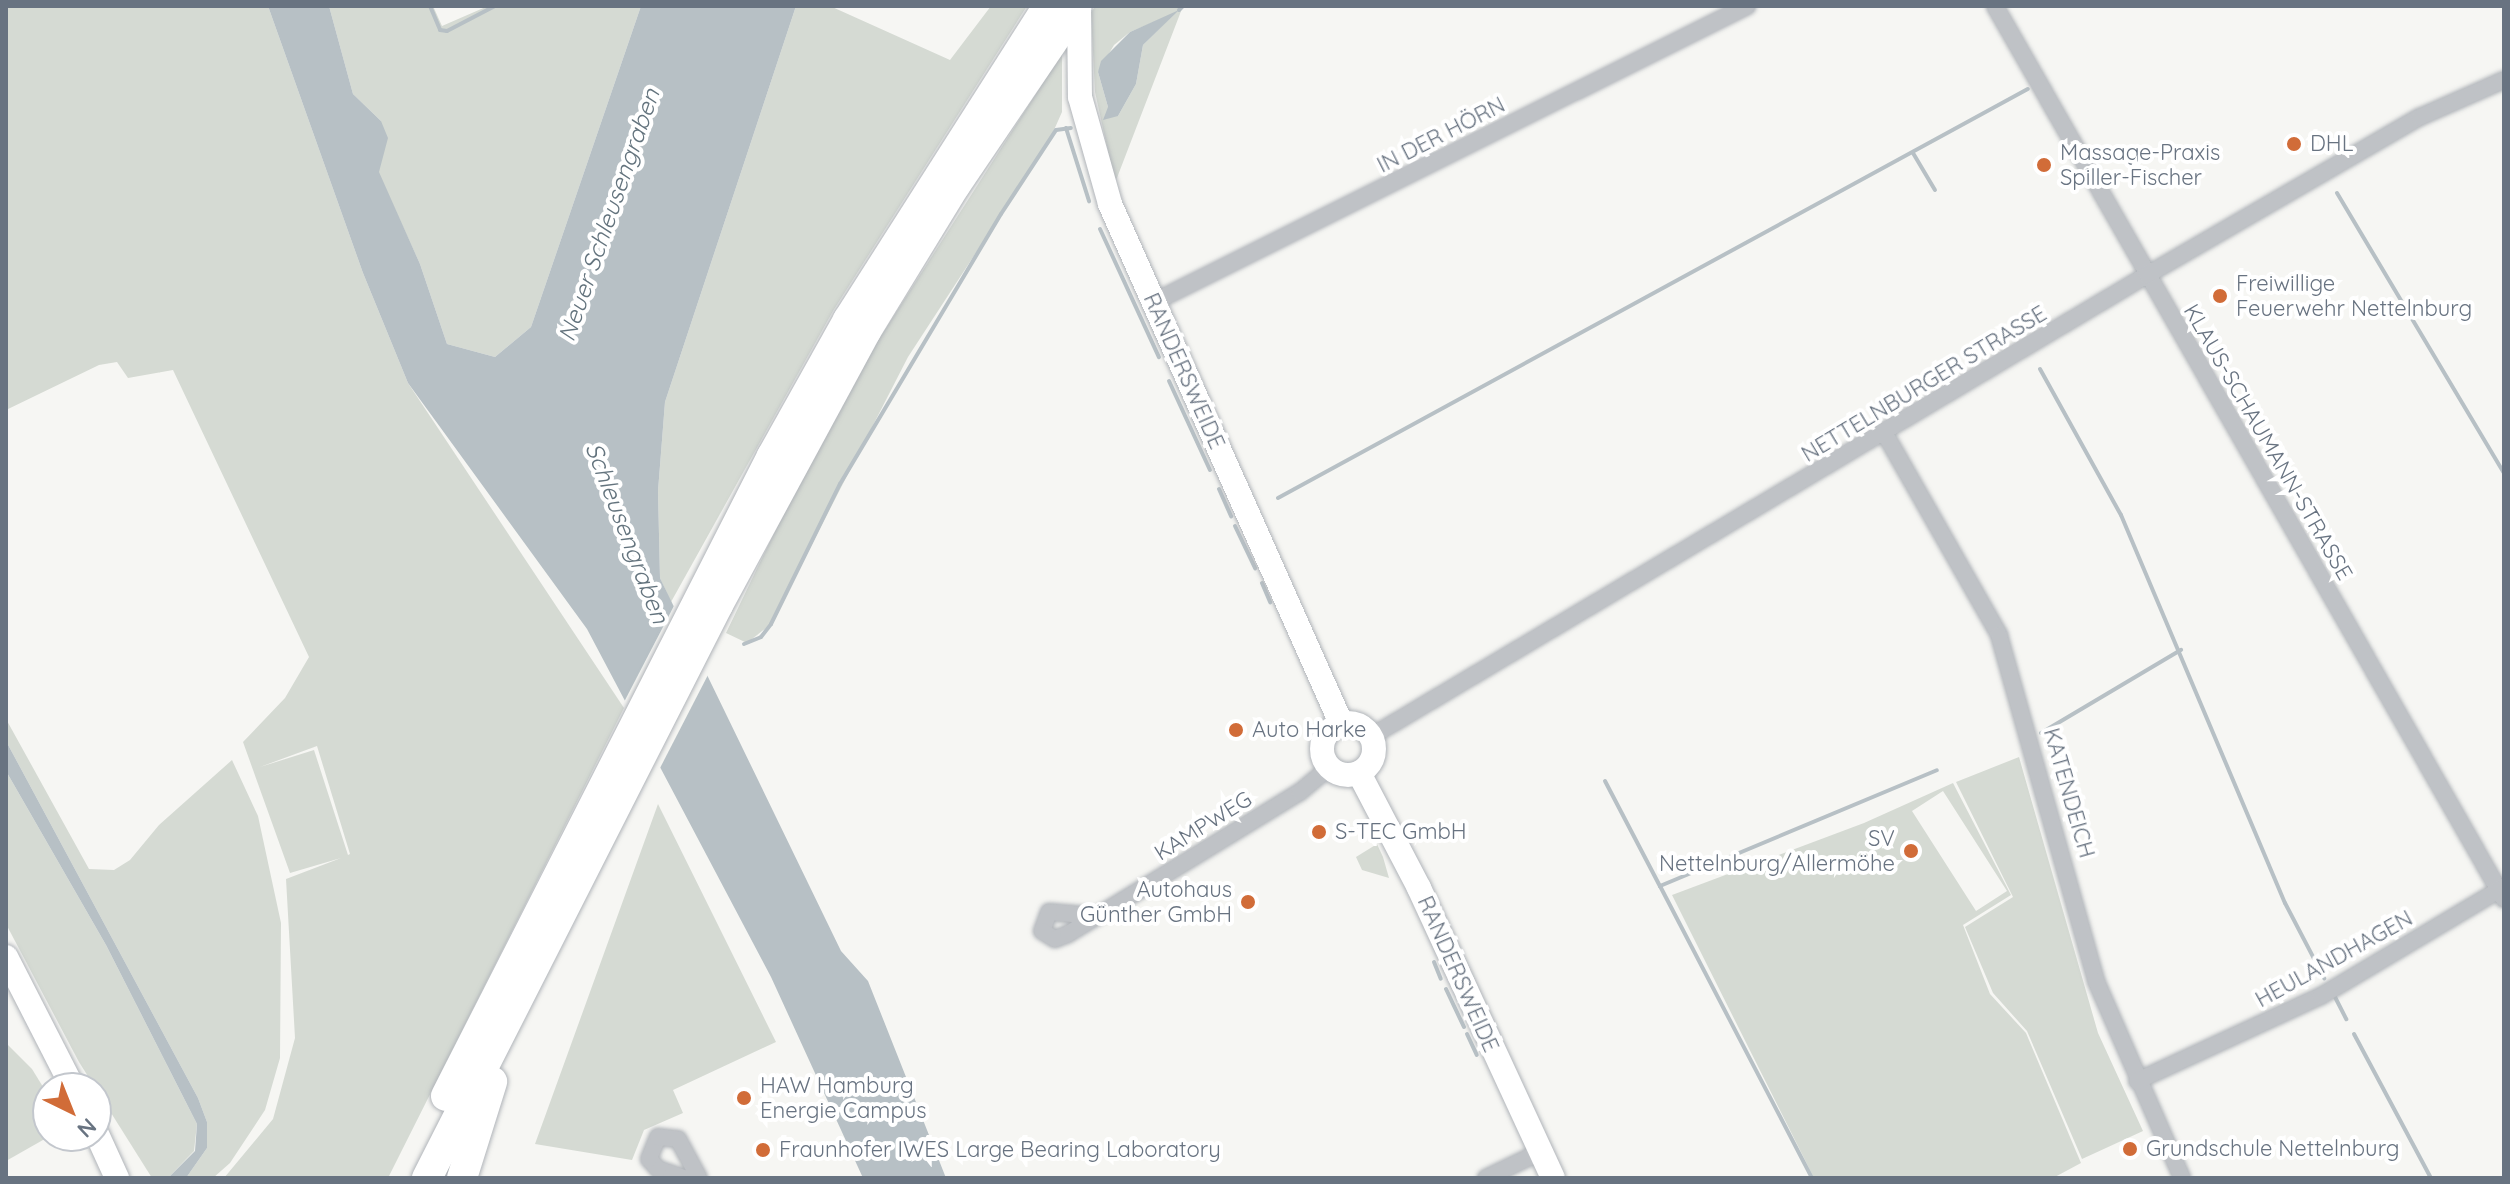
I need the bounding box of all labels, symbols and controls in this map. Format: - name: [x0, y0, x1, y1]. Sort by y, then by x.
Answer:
- water label: Neuer Schleusengraben: [552, 85, 666, 345]
- street label: IN DER HÖRN: [1373, 91, 1509, 179]
- place label: DHL: [2310, 131, 2353, 157]
- marker: DHL: [2285, 135, 2303, 153]
- place label: Massage-Praxis Spiller-Fischer: [2060, 139, 2220, 190]
- marker: Massage-Praxis Spiller-Fischer: [2035, 156, 2053, 174]
- place label: Freiwillige Feuerwehr Nettelnburg: [2236, 270, 2472, 322]
- marker: Freiwillige Feuerwehr Nettelnburg: [2211, 287, 2229, 305]
- street label: RANDERSWEIDE: [1138, 289, 1230, 453]
- street label: KLAUS-SCHAUMANN-STRASSE: [2178, 299, 2358, 585]
- street label: NETTELNBURGER STRASSE: [1797, 300, 2051, 468]
- water label: Schleusengraben: [579, 439, 675, 627]
- place label: Auto Harke: [1252, 717, 1367, 743]
- marker: Auto Harke: [1227, 721, 1245, 739]
- street label: KATENDEICH: [2038, 725, 2100, 861]
- street label: KAMPWEG: [1150, 786, 1256, 866]
- place label: S-TEC GmbH: [1335, 819, 1467, 845]
- marker: S-TEC GmbH: [1310, 823, 1328, 841]
- place label: SV Nettelnburg/Allermöhe: [1659, 825, 1895, 876]
- marker: SV Nettelnburg/Allermöhe: [1902, 842, 1920, 860]
- place label: Autohaus Günther GmbH: [1080, 876, 1232, 928]
- street label: RANDERSWEIDE: [1412, 892, 1504, 1056]
- marker: Autohaus Günther GmbH: [1239, 893, 1257, 911]
- street label: HEULANDHAGEN: [2251, 905, 2417, 1013]
- north arrow: [32, 1072, 112, 1152]
- place label: HAW Hamburg Energie Campus: [760, 1072, 927, 1124]
- marker: HAW Hamburg Energie Campus: [735, 1089, 753, 1107]
- text: N: [72, 1112, 102, 1144]
- place label: Grundschule Nettelnburg: [2146, 1136, 2400, 1162]
- place label: Fraunhofer IWES Large Bearing Laboratory: [779, 1137, 1221, 1163]
- marker: Grundschule Nettelnburg: [2121, 1140, 2139, 1158]
- marker: Fraunhofer IWES Large Bearing Laboratory: [754, 1141, 772, 1159]

